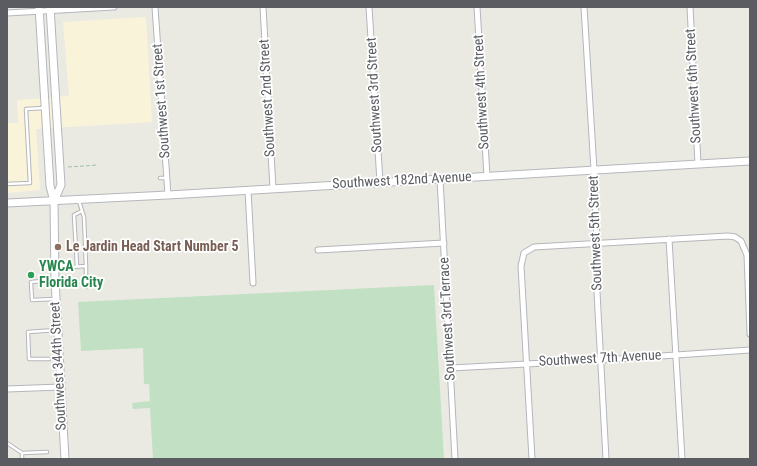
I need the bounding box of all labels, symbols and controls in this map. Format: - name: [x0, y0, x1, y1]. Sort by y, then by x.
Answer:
- street label: Southwest 6th Street: [683, 28, 705, 144]
- street label: Southwest 4th Street: [471, 34, 493, 150]
- street label: Southwest 3rd Street: [364, 37, 386, 153]
- street label: Southwest 2nd Street: [257, 39, 279, 157]
- street label: Southwest 1st Street: [150, 43, 174, 159]
- street label: Southwest 182nd Avenue: [332, 169, 472, 193]
- street label: Southwest 5th Street: [586, 175, 606, 291]
- place label: Le Jardin Head Start Number 5: [66, 239, 239, 255]
- marker: Le Jardin Head Start Number 5: [53, 242, 63, 252]
- street label: Southwest 3rd Terrace: [436, 257, 460, 381]
- place label: YWCA Florida City: [39, 259, 103, 292]
- marker: YWCA Florida City: [26, 270, 36, 280]
- street label: Southwest 344th Street: [47, 301, 71, 431]
- street label: Southwest 7th Avenue: [538, 347, 662, 371]

